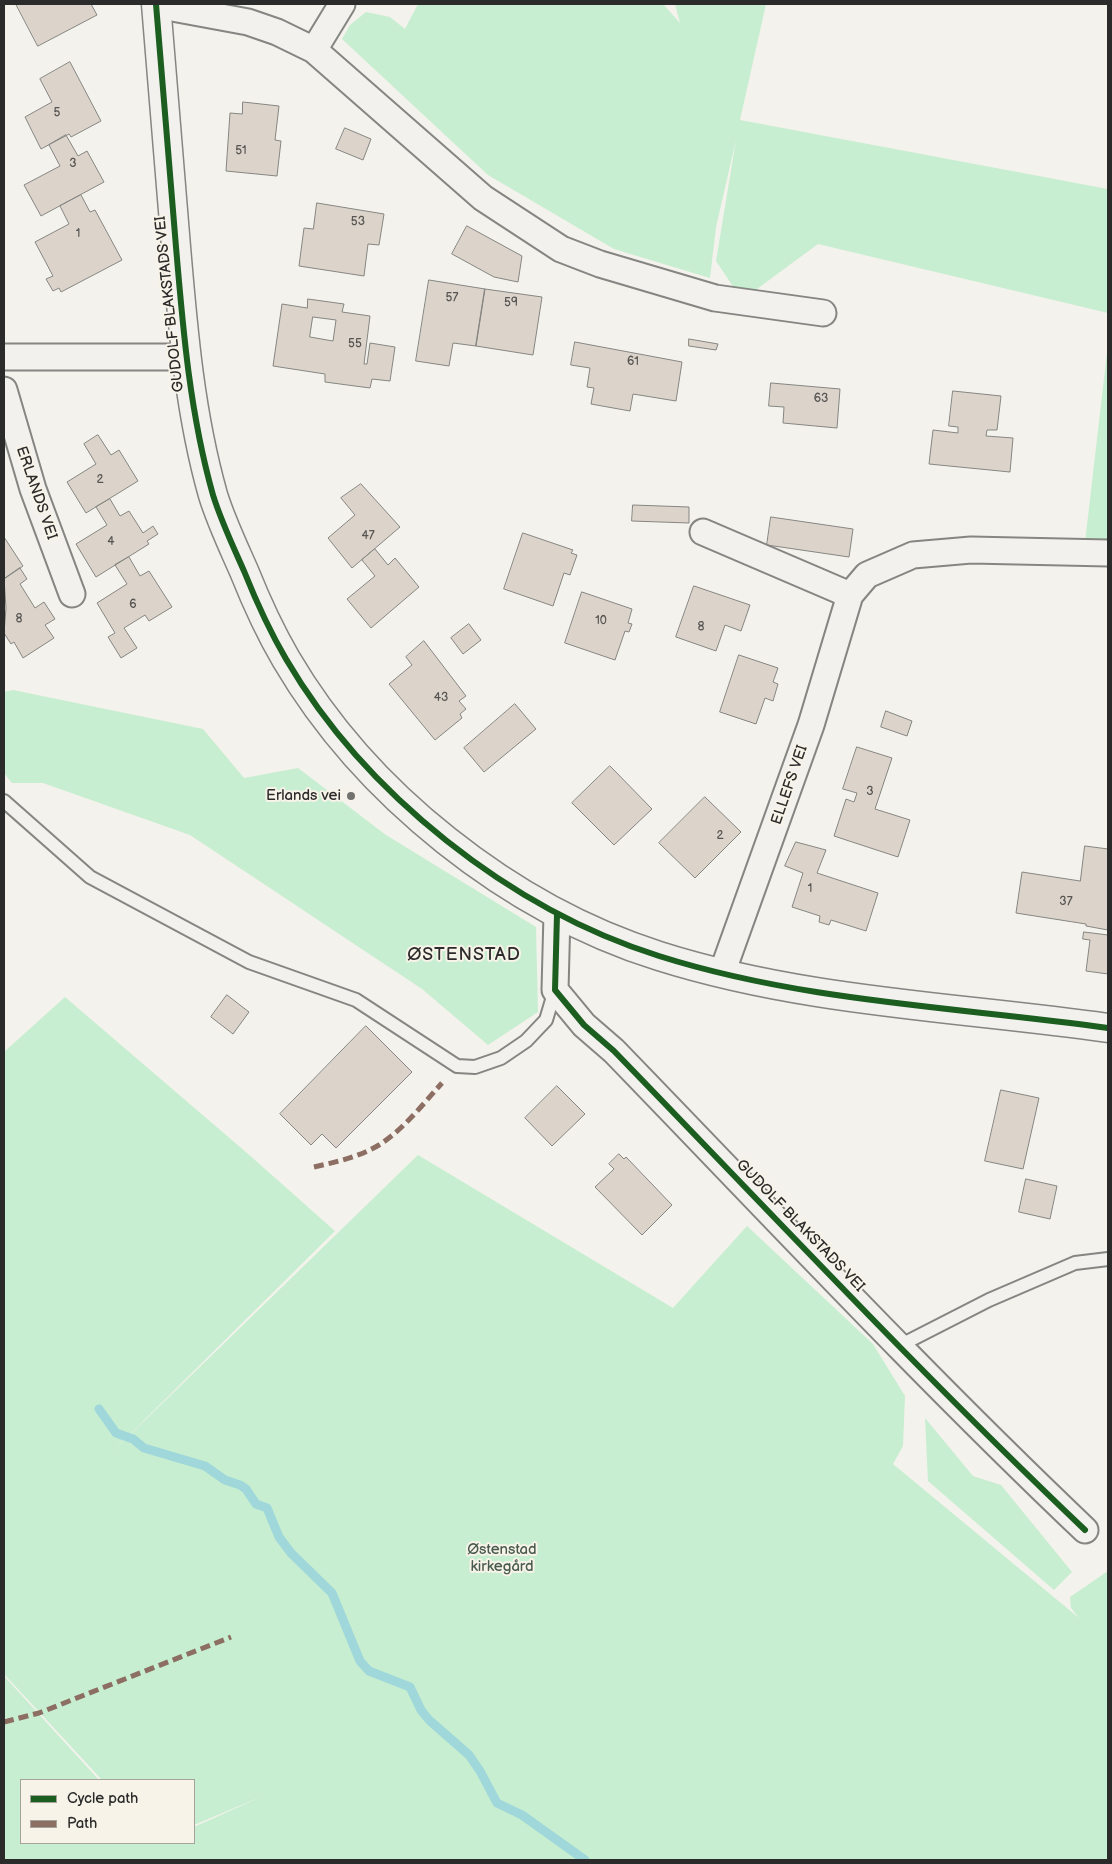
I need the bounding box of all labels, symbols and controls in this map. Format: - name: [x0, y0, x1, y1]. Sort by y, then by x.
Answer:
- house number: 5: [54, 106, 60, 120]
- house number: 51: [235, 144, 247, 158]
- house number: 3: [69, 157, 77, 171]
- street label: GUDOLF BLAKSTADS VEI: [152, 215, 188, 393]
- house number: 53: [351, 215, 365, 229]
- house number: 1: [76, 227, 80, 241]
- house number: 57: [446, 291, 458, 305]
- house number: 59: [504, 296, 518, 310]
- house number: 55: [348, 337, 362, 351]
- house number: 61: [627, 355, 639, 369]
- house number: 63: [814, 392, 828, 406]
- street label: ERLANDS VEI: [12, 444, 60, 542]
- house number: 2: [96, 473, 104, 487]
- house number: 47: [361, 529, 375, 543]
- house number: 4: [107, 535, 115, 549]
- house number: 6: [129, 598, 137, 612]
- house number: 8: [16, 612, 22, 626]
- house number: 10: [595, 614, 607, 628]
- house number: 8: [698, 620, 704, 634]
- house number: 43: [434, 691, 448, 705]
- street label: ELLEFS VEI: [768, 743, 812, 827]
- house number: 3: [866, 785, 874, 799]
- place label: Erlands vei: [266, 787, 341, 805]
- marker: Erlands vei: [345, 790, 357, 802]
- house number: 2: [716, 829, 724, 843]
- house number: 1: [808, 882, 812, 896]
- house number: 37: [1059, 895, 1073, 909]
- district label: ØSTENSTAD: [406, 944, 522, 966]
- street label: GUDOLF BLAKSTADS VEI: [732, 1156, 868, 1296]
- park label: Østenstad kirkegård: [467, 1541, 537, 1576]
- legend: [20, 1779, 195, 1844]
- text: Cycle path: [67, 1789, 138, 1808]
- text: Path: [67, 1814, 97, 1833]

